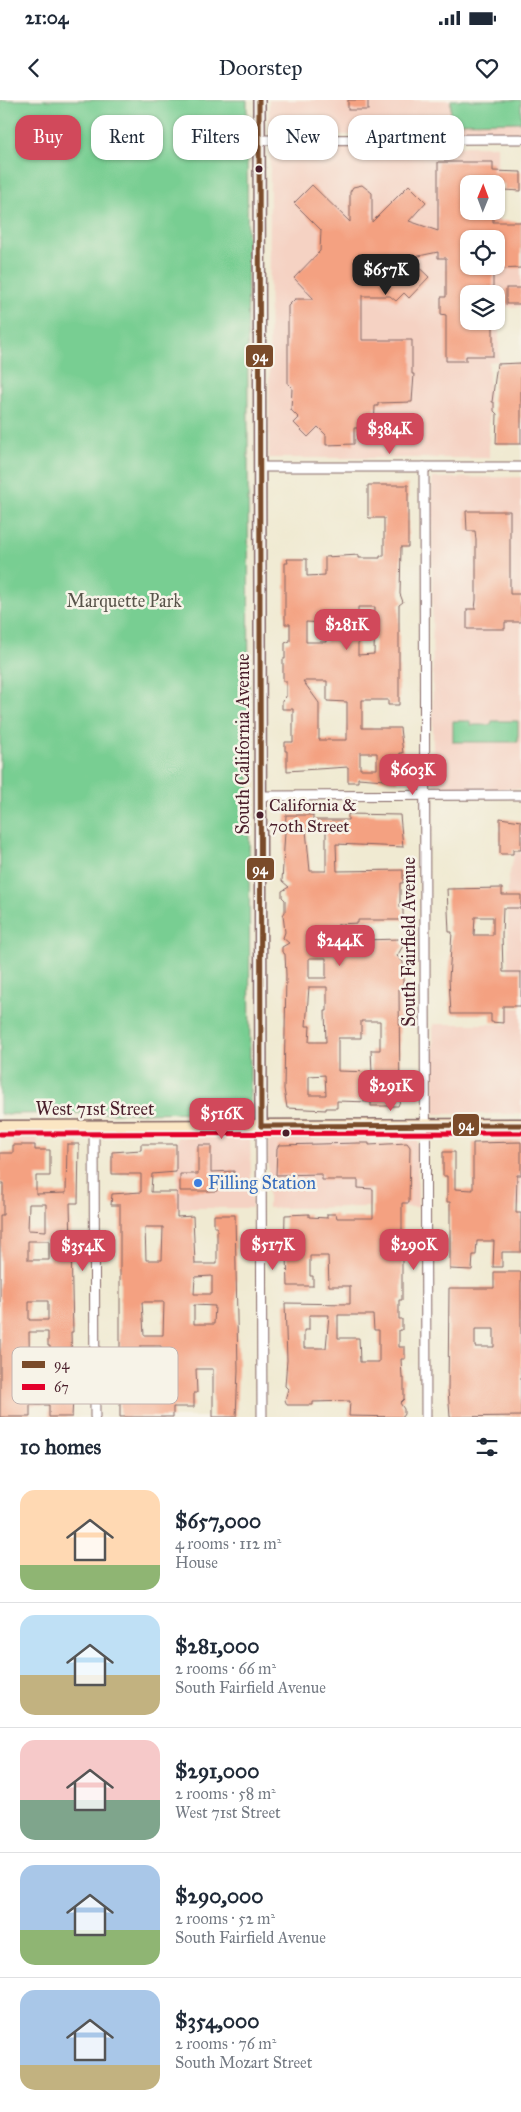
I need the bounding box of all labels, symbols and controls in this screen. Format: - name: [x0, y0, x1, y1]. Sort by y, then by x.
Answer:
- text: 21:04: [25, 6, 68, 29]
- icon: back: [20, 54, 48, 82]
- text: Doorstep: [218, 54, 303, 81]
- icon: heart: [473, 54, 501, 82]
- chip: Buy: [15, 115, 81, 160]
- chip: Rent: [91, 115, 163, 160]
- chip: Filters: [173, 115, 258, 160]
- chip: New: [268, 115, 338, 160]
- chip: Apartment: [348, 115, 464, 160]
- unlabelled marker: [254, 164, 264, 174]
- north arrow: [460, 175, 505, 220]
- map controls: [460, 175, 505, 330]
- button: locate: [460, 230, 505, 275]
- pin: $657K: [351, 254, 421, 296]
- text: $657K: [363, 260, 409, 279]
- button: layers: [460, 285, 505, 330]
- line badge: 94: [245, 344, 274, 368]
- text: 94: [252, 348, 269, 366]
- pin: $384K: [355, 412, 425, 455]
- text: $384K: [368, 419, 412, 438]
- park label: Marquette Park: [66, 590, 182, 613]
- pin: $281K: [312, 608, 382, 651]
- text: $281K: [325, 615, 369, 634]
- street label: South California Avenue: [232, 653, 254, 835]
- pin: $603K: [378, 754, 448, 796]
- text: $603K: [391, 760, 435, 779]
- place label: California & 70th Street: [269, 795, 357, 837]
- marker: California & 70th Street: [255, 810, 265, 820]
- line badge: 94: [246, 857, 275, 881]
- street label: South Fairfield Avenue: [398, 857, 420, 1027]
- text: 94: [252, 861, 269, 879]
- pin: $244K: [305, 924, 375, 967]
- text: $244K: [317, 931, 363, 950]
- pin: $291K: [356, 1070, 426, 1112]
- text: $291K: [369, 1076, 413, 1095]
- street label: West 71st Street: [36, 1098, 155, 1120]
- pin: $516K: [187, 1098, 257, 1140]
- text: $516K: [201, 1104, 243, 1123]
- line badge: 94: [452, 1113, 480, 1137]
- text: 94: [458, 1117, 475, 1135]
- unlabelled marker: [281, 1128, 291, 1138]
- place label: Filling Station: [208, 1172, 316, 1195]
- marker: Filling Station: [192, 1177, 204, 1189]
- pin: $517K: [238, 1228, 308, 1271]
- pin: $290K: [379, 1228, 449, 1271]
- pin: $354K: [48, 1230, 118, 1272]
- text: $517K: [251, 1235, 295, 1254]
- text: $290K: [391, 1235, 437, 1254]
- text: $354K: [61, 1236, 105, 1255]
- legend: [12, 1347, 178, 1404]
- text: 94: [54, 1356, 71, 1373]
- text: 67: [54, 1379, 69, 1396]
- icon: filters: [473, 1433, 501, 1461]
- text: 10 homes: [20, 1434, 101, 1460]
- text: $657,000: [175, 1508, 261, 1534]
- icon: home: [60, 1510, 120, 1570]
- text: 4 rooms · 112 m²: [175, 1534, 281, 1553]
- text: House: [175, 1553, 218, 1572]
- text: $281,000: [175, 1633, 260, 1659]
- icon: home: [60, 1635, 120, 1695]
- text: 2 rooms · 66 m²: [175, 1659, 276, 1678]
- text: South Fairfield Avenue: [175, 1678, 326, 1697]
- text: $291,000: [175, 1758, 259, 1784]
- icon: home: [60, 1760, 120, 1820]
- text: 2 rooms · 58 m²: [175, 1784, 276, 1803]
- text: West 71st Street: [175, 1803, 281, 1822]
- text: $290,000: [175, 1883, 264, 1909]
- icon: home: [60, 1885, 120, 1945]
- text: 2 rooms · 52 m²: [175, 1909, 275, 1928]
- text: South Fairfield Avenue: [175, 1928, 326, 1947]
- text: $354,000: [175, 2008, 259, 2034]
- icon: home: [60, 2010, 120, 2070]
- text: 2 rooms · 76 m²: [175, 2034, 276, 2053]
- text: South Mozart Street: [175, 2053, 312, 2072]

